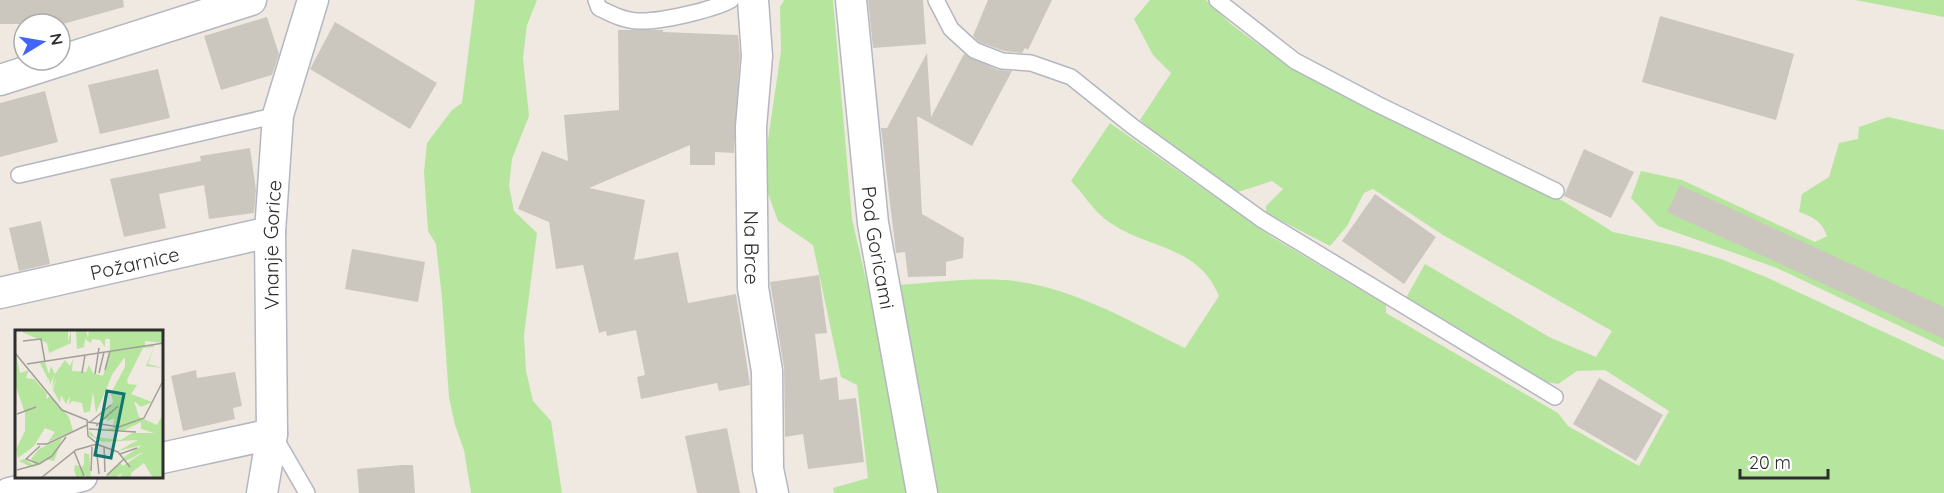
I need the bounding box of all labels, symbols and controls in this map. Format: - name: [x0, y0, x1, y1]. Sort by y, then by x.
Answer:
- north arrow: [12, 12, 72, 72]
- text: N: [46, 31, 68, 47]
- street label: Vnanje Gorice: [257, 179, 286, 310]
- street label: Pod Goricami: [857, 185, 901, 311]
- street label: Na Brce: [740, 210, 765, 285]
- street label: Požarnice: [88, 240, 182, 285]
- inset map: [15, 330, 164, 478]
- scale bar: [1740, 442, 1828, 480]
- text: 20 m: [1749, 451, 1791, 474]

